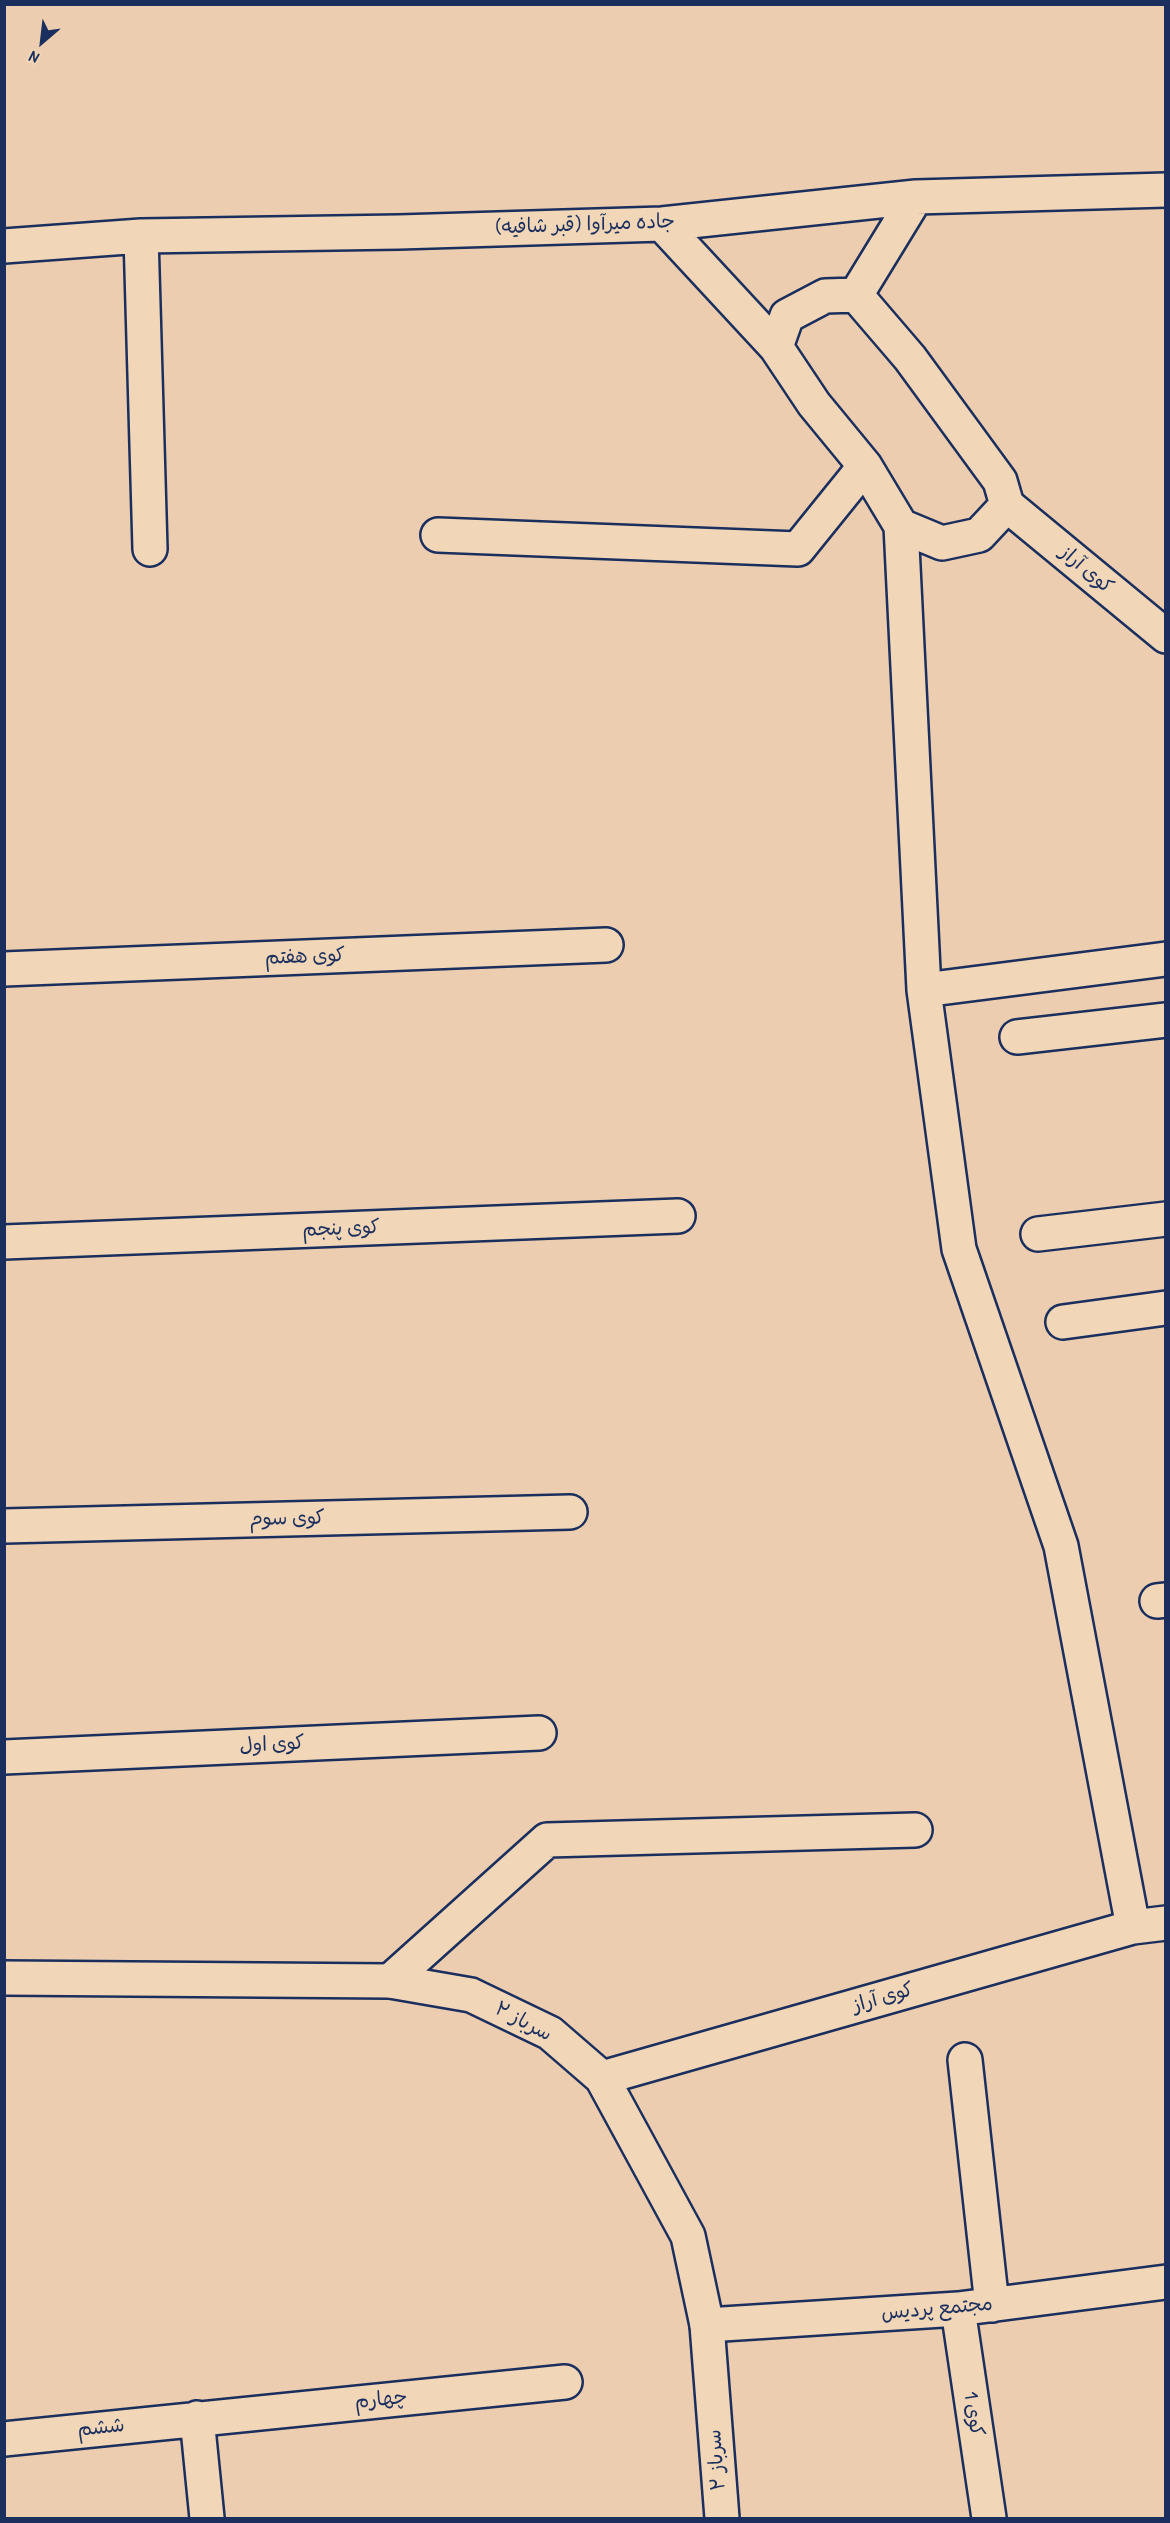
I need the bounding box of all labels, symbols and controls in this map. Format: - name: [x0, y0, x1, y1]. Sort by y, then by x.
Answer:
- north arrow: [12, 12, 72, 72]
- text: N: [25, 46, 42, 70]
- street label: جاده میرآوا (قبر شافیه): [495, 210, 675, 240]
- street label: کوی آراز: [1054, 541, 1118, 599]
- street label: کوی هفتم: [264, 944, 346, 970]
- street label: کوی پنجم: [302, 1216, 380, 1242]
- street label: کوی سوم: [249, 1506, 325, 1532]
- street label: کوی اول: [239, 1731, 305, 1759]
- street label: کوی آراز: [850, 1978, 916, 2018]
- street label: سرباز ۲: [490, 1997, 556, 2047]
- street label: مجتمع پردیس: [880, 2292, 994, 2326]
- street label: چهارم: [354, 2385, 408, 2415]
- street label: کوی 1: [958, 2390, 988, 2438]
- street label: ششم: [76, 2414, 126, 2442]
- street label: سرباز ۲: [703, 2429, 731, 2491]

